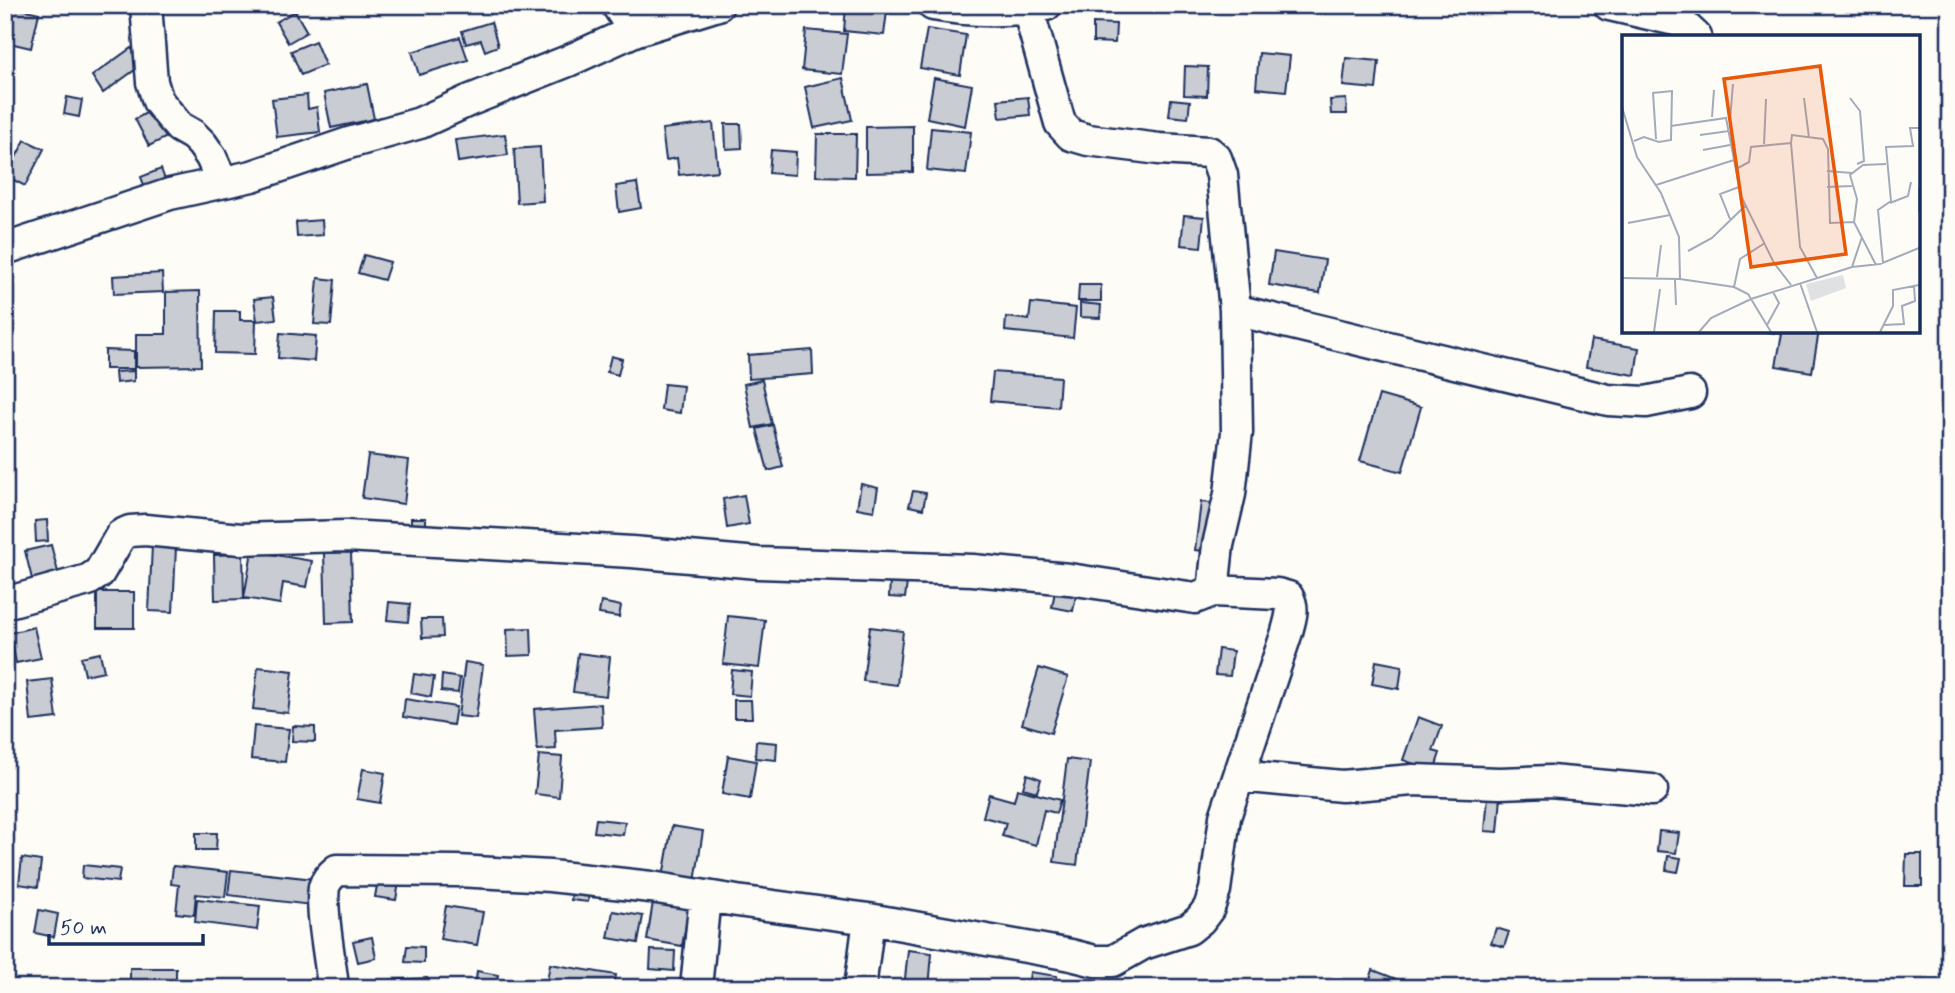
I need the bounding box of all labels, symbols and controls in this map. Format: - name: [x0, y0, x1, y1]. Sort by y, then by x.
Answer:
- inset map: [1622, 35, 1920, 332]
- scale bar: [49, 902, 203, 946]
- text: 50 m: [60, 914, 107, 942]

